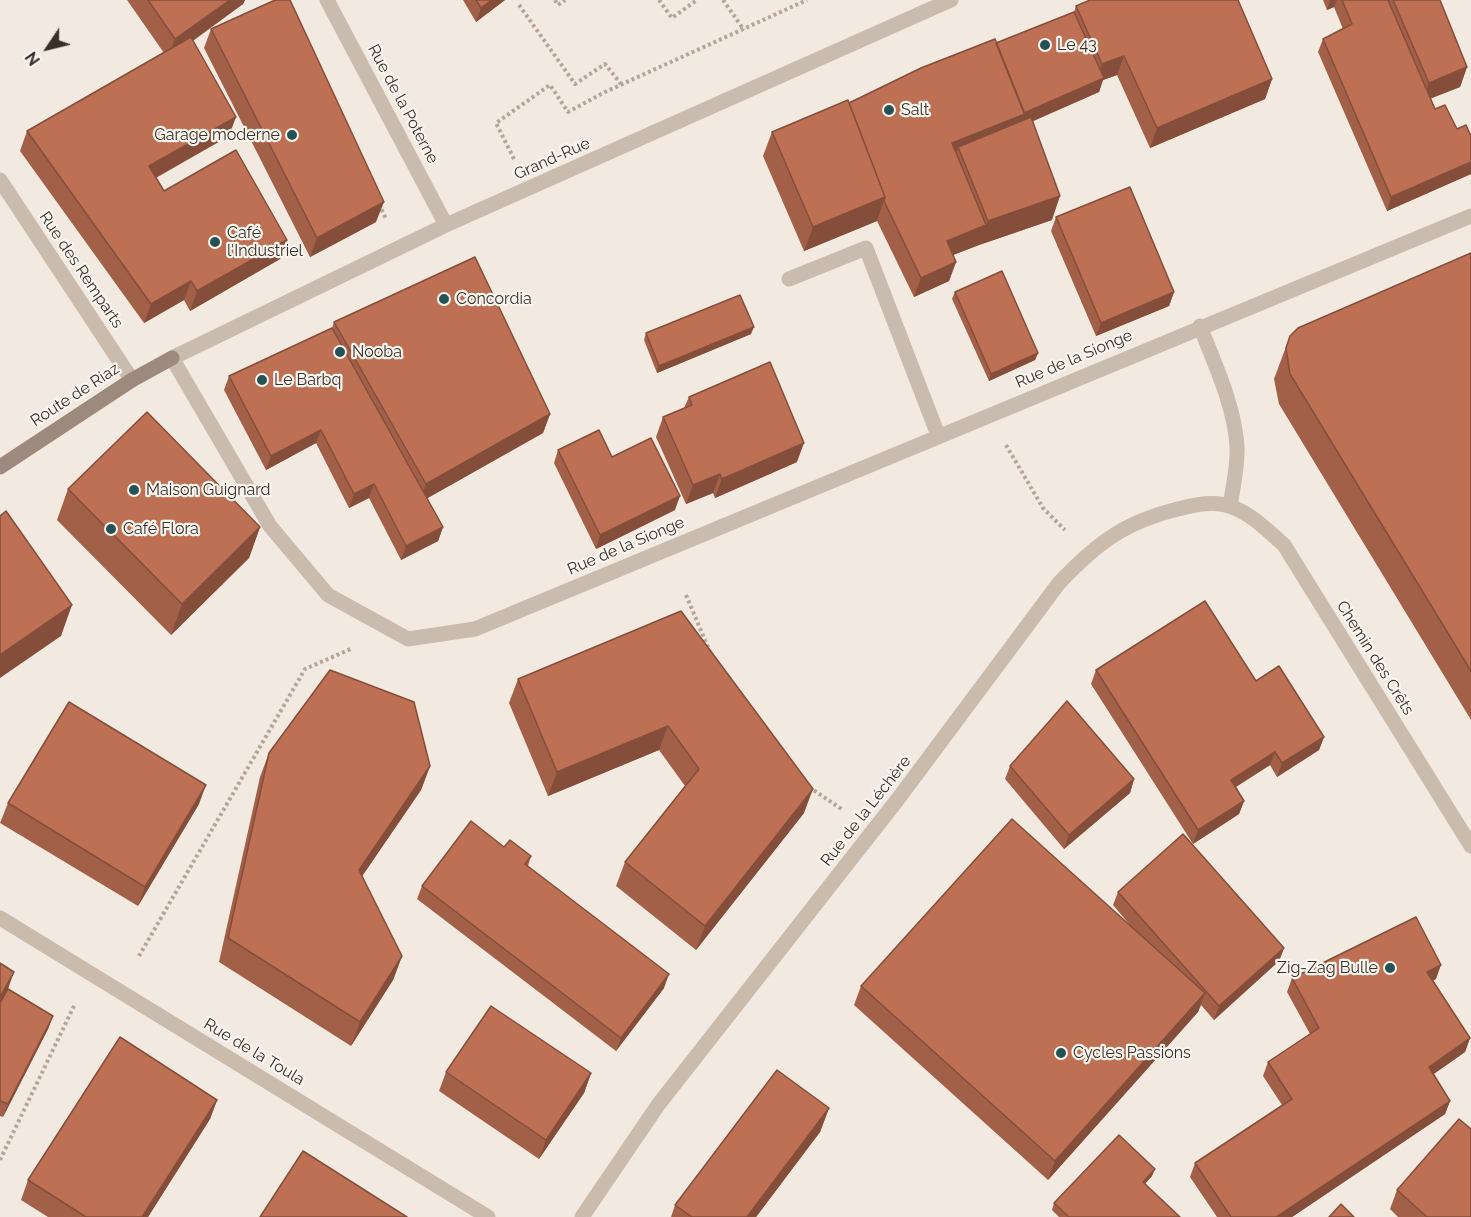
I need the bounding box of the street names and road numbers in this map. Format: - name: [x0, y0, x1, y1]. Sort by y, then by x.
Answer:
- street label: Rue de la Poterne: [364, 41, 442, 167]
- street label: Grand-Rue: [511, 134, 593, 184]
- street label: Rue des Remparts: [35, 208, 127, 332]
- street label: Rue de la Sionge: [1013, 326, 1135, 392]
- street label: Route de Riaz: [27, 359, 123, 431]
- street label: Rue de la Sionge: [565, 513, 687, 579]
- street label: Chemin des Crêts: [1332, 597, 1418, 719]
- street label: Rue de la Léchère: [817, 752, 915, 870]
- street label: Rue de la Toula: [200, 1014, 308, 1090]

